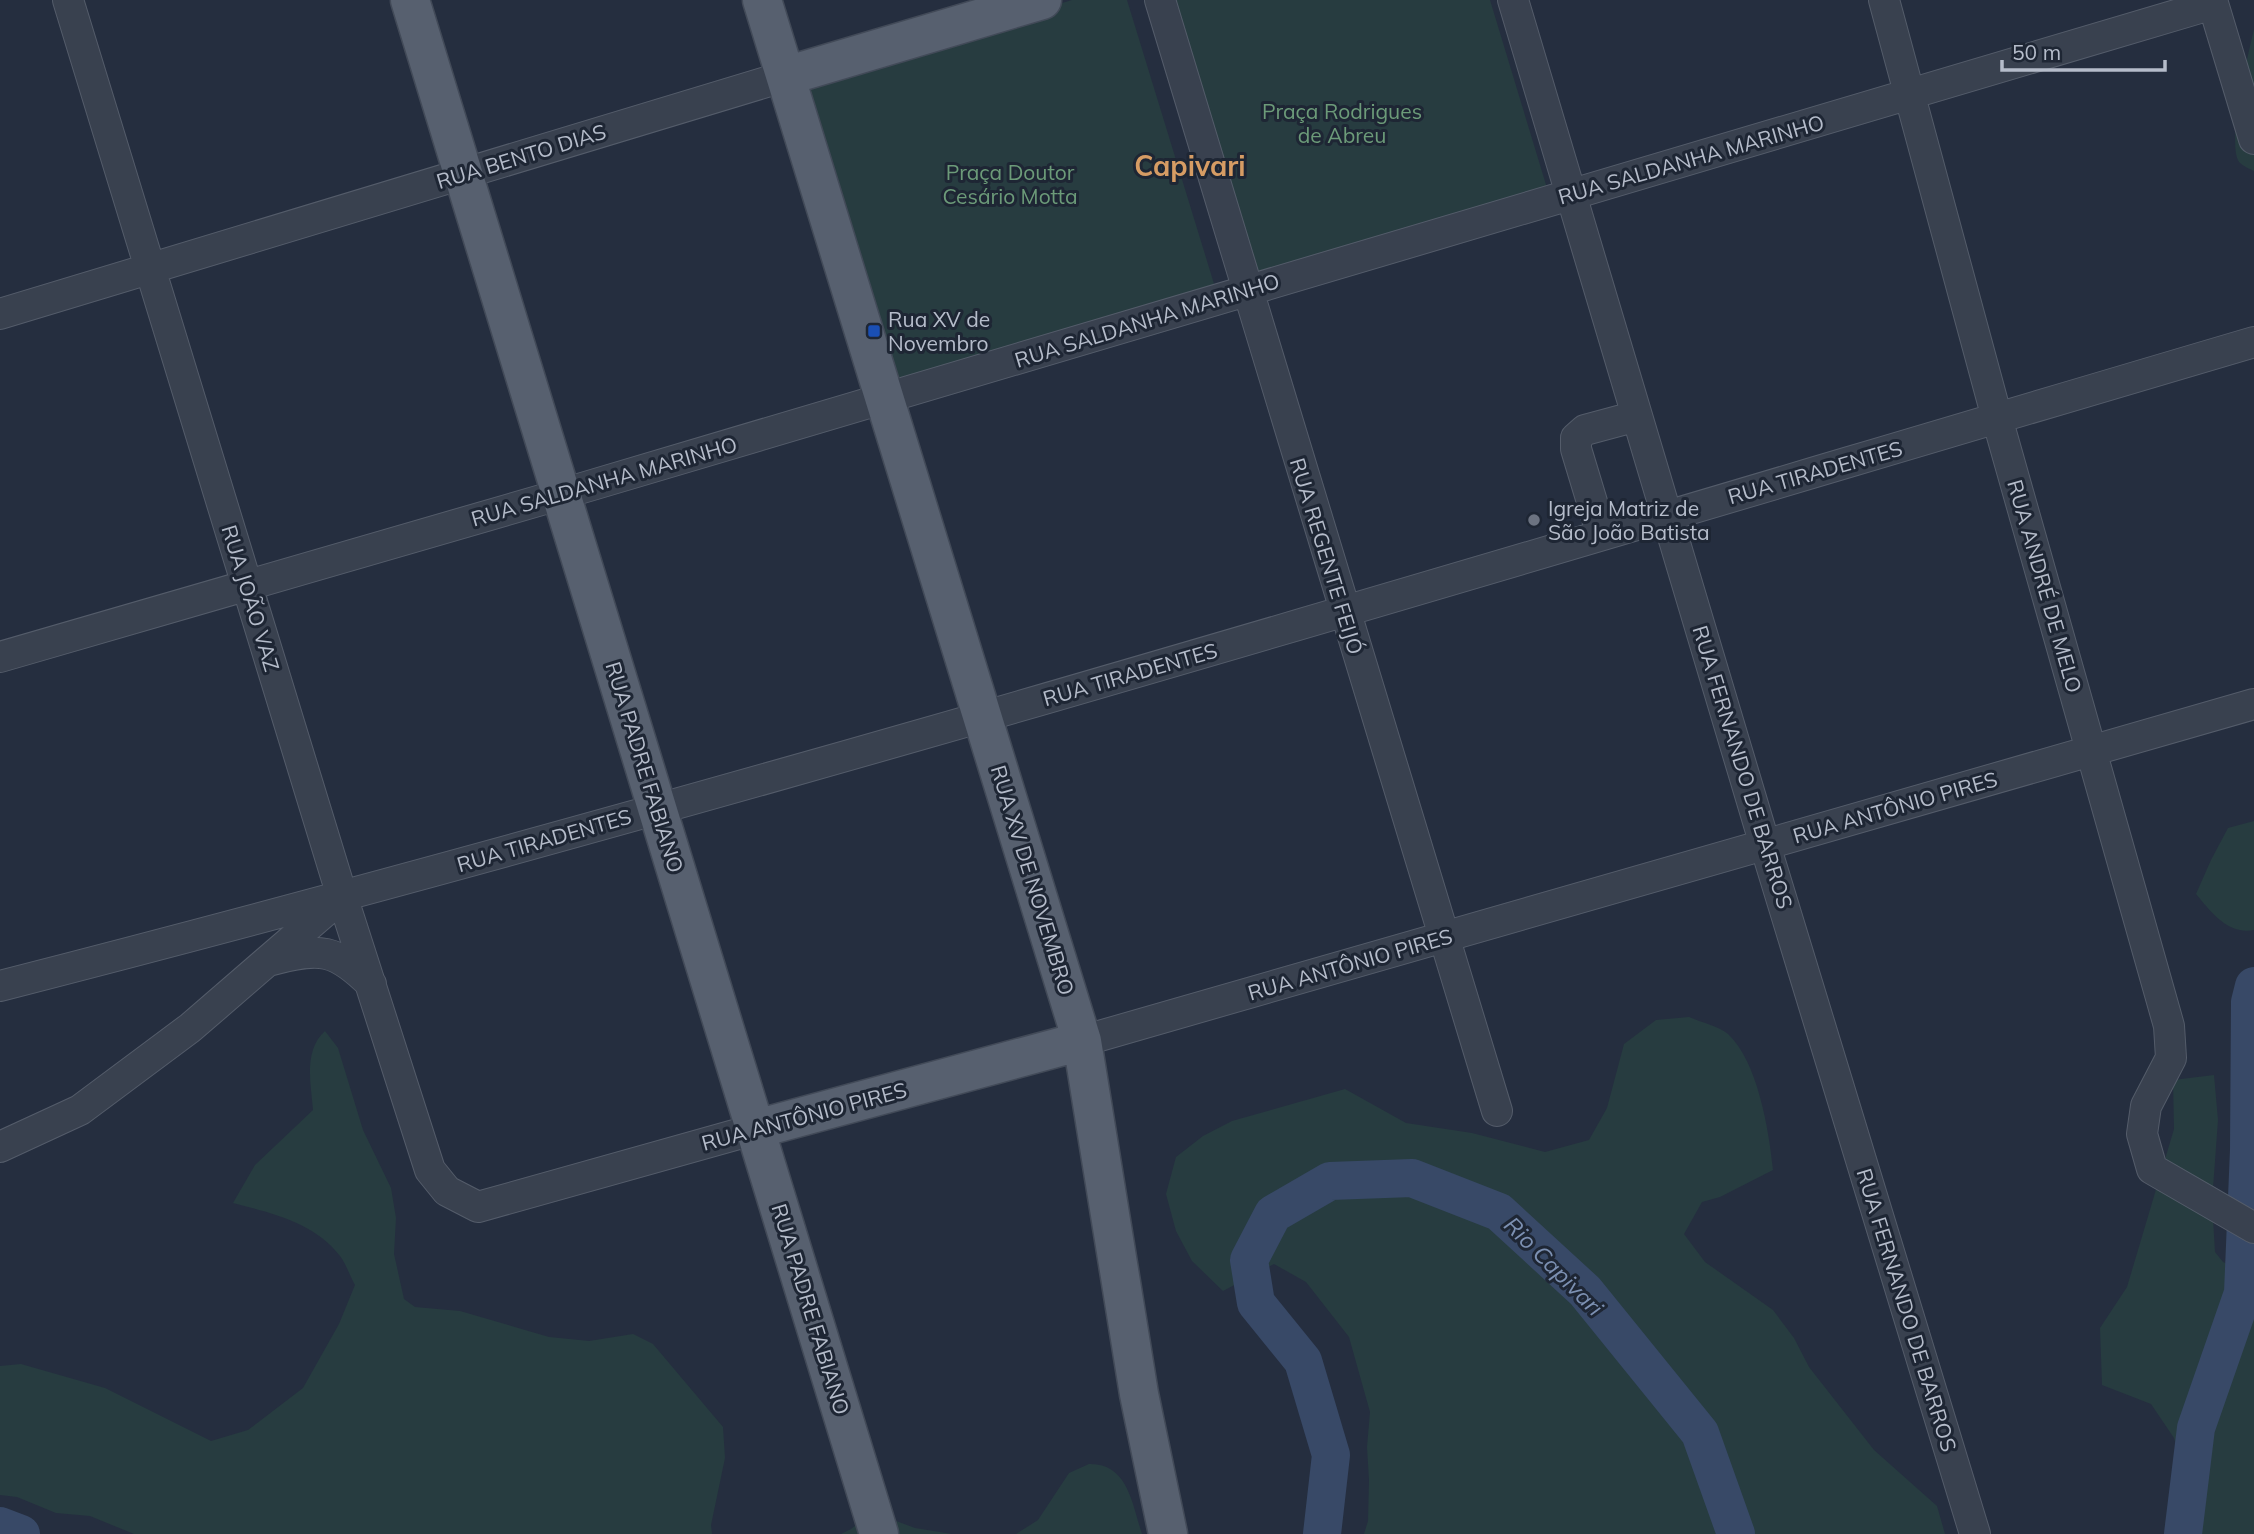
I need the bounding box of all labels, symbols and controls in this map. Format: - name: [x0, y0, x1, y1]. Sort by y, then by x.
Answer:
- scale bar: [2002, 28, 2165, 72]
- text: 50 m: [2012, 39, 2061, 65]
- park label: Praça Rodrigues de Abreu: [1262, 98, 1422, 148]
- street label: RUA SALDANHA MARINHO: [1555, 109, 1827, 209]
- street label: RUA BENTO DIAS: [433, 118, 609, 194]
- district label: Capivari: [1134, 148, 1246, 183]
- park label: Praça Doutor Cesário Motta: [942, 159, 1078, 209]
- street label: RUA SALDANHA MARINHO: [1011, 267, 1283, 373]
- place label: Rua XV de Novembro: [888, 306, 990, 356]
- marker: Rua XV de Novembro: [866, 323, 882, 339]
- street label: RUA SALDANHA MARINHO: [468, 431, 740, 531]
- street label: RUA TIRADENTES: [1725, 435, 1905, 509]
- street label: RUA REGENTE FEIJÓ: [1285, 455, 1369, 657]
- street label: RUA ANDRÉ DE MELO: [2002, 476, 2088, 696]
- place label: Igreja Matriz de São João Batista: [1548, 495, 1710, 545]
- marker: Igreja Matriz de São João Batista: [1526, 512, 1542, 528]
- street label: RUA JOÃO VAZ: [216, 522, 286, 674]
- street label: RUA FERNANDO DE BARROS: [1687, 622, 1799, 912]
- street label: RUA TIRADENTES: [1040, 637, 1220, 711]
- street label: RUA PADRE FABIANO: [600, 658, 690, 876]
- street label: RUA XV DE NOVEMBRO: [986, 762, 1080, 998]
- street label: RUA ANTÔNIO PIRES: [1790, 765, 2000, 849]
- street label: RUA TIRADENTES: [454, 803, 634, 877]
- street label: RUA ANTÔNIO PIRES: [1245, 922, 1455, 1006]
- street label: RUA ANTÔNIO PIRES: [699, 1076, 909, 1156]
- street label: RUA FERNANDO DE BARROS: [1851, 1165, 1963, 1455]
- street label: RUA PADRE FABIANO: [766, 1200, 856, 1418]
- water label: Rio Capivari: [1498, 1210, 1610, 1322]

